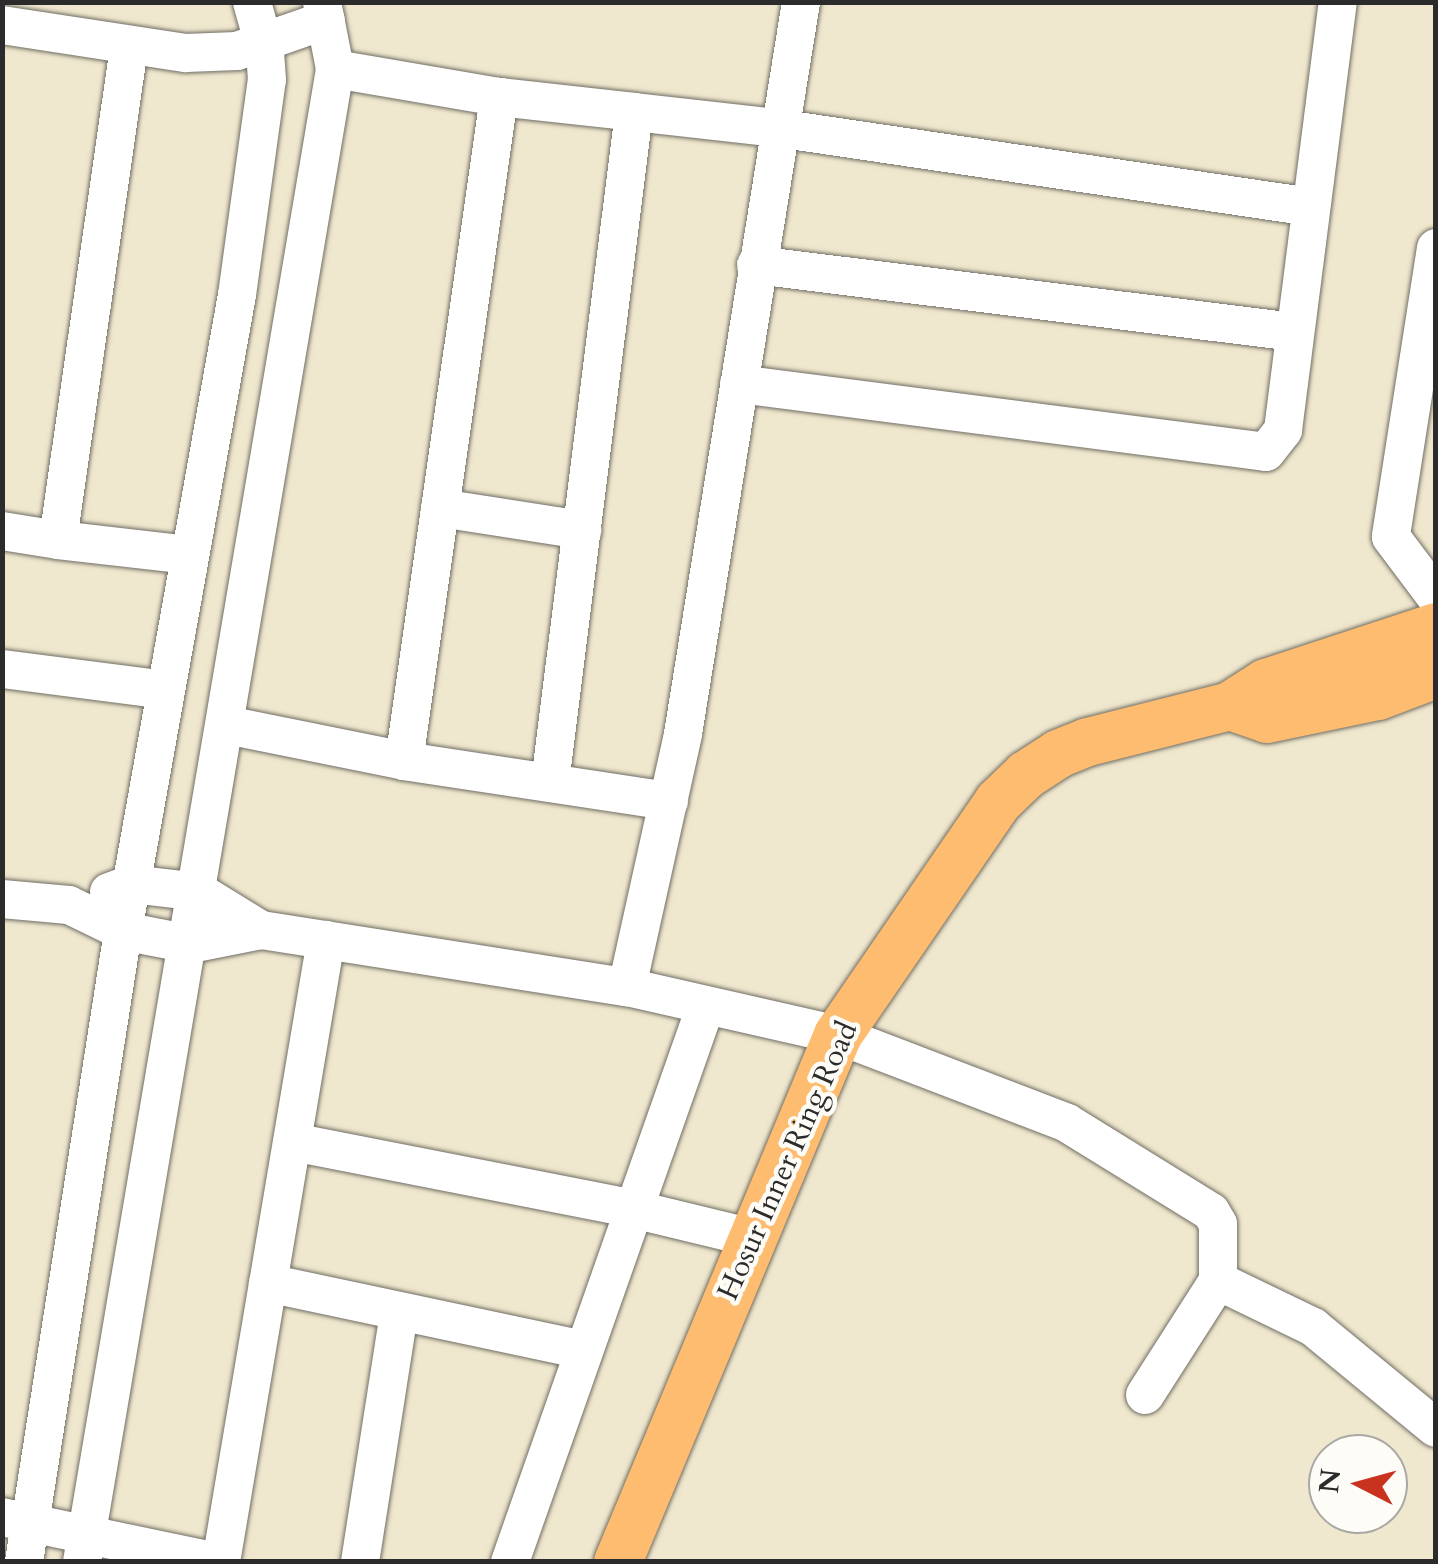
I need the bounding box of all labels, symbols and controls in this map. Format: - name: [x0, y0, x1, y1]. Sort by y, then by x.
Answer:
- street label: Hosur Inner Ring Road: [710, 1016, 866, 1306]
- north arrow: [1308, 1434, 1408, 1534]
- text: N: [1310, 1467, 1350, 1495]

